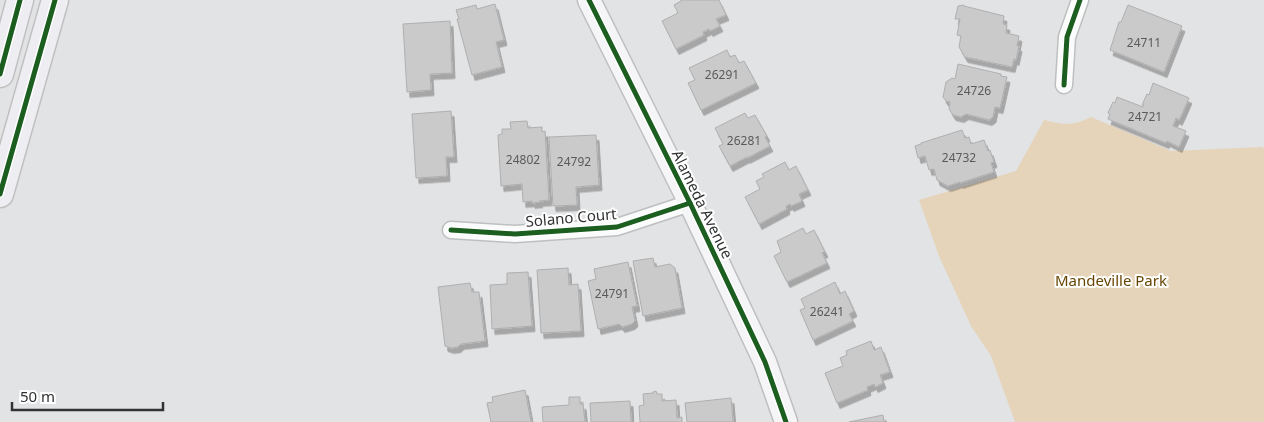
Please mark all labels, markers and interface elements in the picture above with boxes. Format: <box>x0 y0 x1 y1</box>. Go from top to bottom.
house number: 24711 <box>1127 34 1161 51</box>
house number: 26291 <box>705 66 739 83</box>
house number: 24726 <box>957 82 991 99</box>
house number: 24721 <box>1128 108 1162 125</box>
house number: 26281 <box>727 132 761 149</box>
street label: Alameda Avenue <box>668 146 738 262</box>
house number: 24732 <box>942 149 976 166</box>
house number: 24802 <box>506 151 540 168</box>
house number: 24792 <box>557 153 591 170</box>
street label: Solano Court <box>525 203 618 231</box>
park label: Mandeville Park <box>1055 270 1167 290</box>
house number: 24791 <box>595 285 629 302</box>
house number: 26241 <box>810 303 844 320</box>
scale bar <box>12 380 164 412</box>
text: 50 m <box>20 386 55 406</box>

